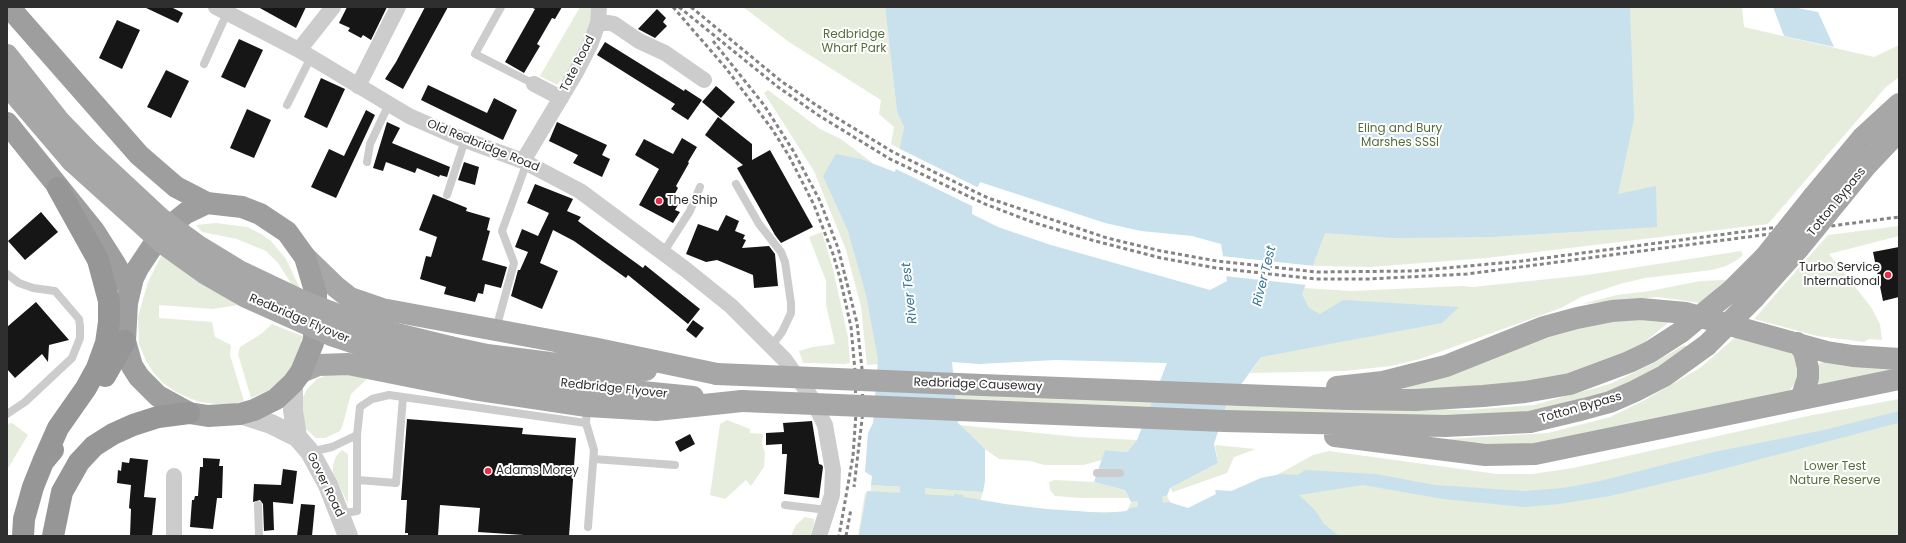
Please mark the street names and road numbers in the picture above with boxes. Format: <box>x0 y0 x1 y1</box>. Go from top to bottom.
street label: Tate Road <box>558 34 598 94</box>
street label: Old Redbridge Road <box>425 117 541 175</box>
street label: Totton Bypass <box>1805 165 1869 239</box>
street label: Redbridge Flyover <box>247 291 351 347</box>
street label: Redbridge Flyover <box>560 376 668 402</box>
street label: Redbridge Causeway <box>913 376 1043 394</box>
street label: Totton Bypass <box>1538 389 1624 427</box>
street label: Gover Road <box>303 450 347 520</box>

